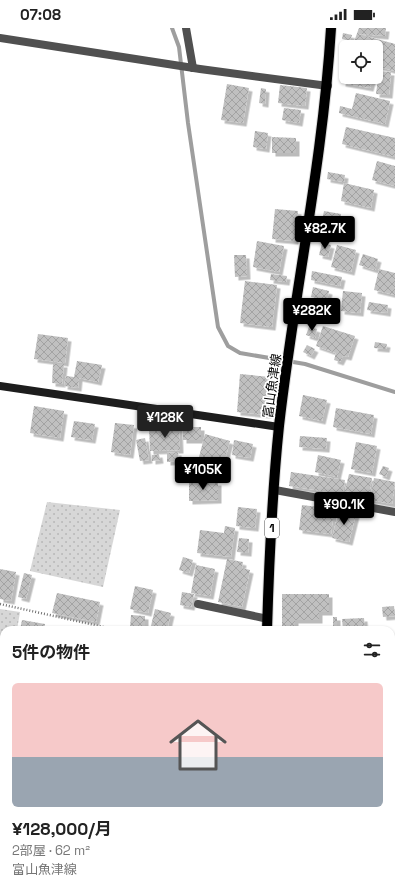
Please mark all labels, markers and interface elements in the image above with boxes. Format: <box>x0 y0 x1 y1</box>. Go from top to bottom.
text: 07:08 <box>20 5 61 24</box>
map controls <box>339 40 383 84</box>
button: locate <box>339 40 383 84</box>
pin: ¥82.7K <box>292 216 358 250</box>
text: ¥82.7K <box>304 220 346 237</box>
pin: ¥282K <box>284 298 340 332</box>
text: ¥282K <box>292 302 332 319</box>
street label: 富山魚津線 <box>259 353 285 419</box>
pin: ¥128K <box>137 405 193 439</box>
text: ¥128K <box>146 409 184 426</box>
pin: ¥105K <box>175 457 231 491</box>
text: ¥105K <box>184 461 222 478</box>
pin: ¥90.1K <box>311 492 377 526</box>
text: ¥90.1K <box>323 496 365 513</box>
road number: 1 <box>265 518 279 538</box>
icon: filters <box>361 639 383 661</box>
text: 5件の物件 <box>12 641 90 663</box>
icon: home <box>162 709 234 781</box>
text: ¥128,000/月 <box>12 818 112 840</box>
text: 2部屋 · 62 m² <box>12 842 90 859</box>
text: 富山魚津線 <box>12 861 77 878</box>

